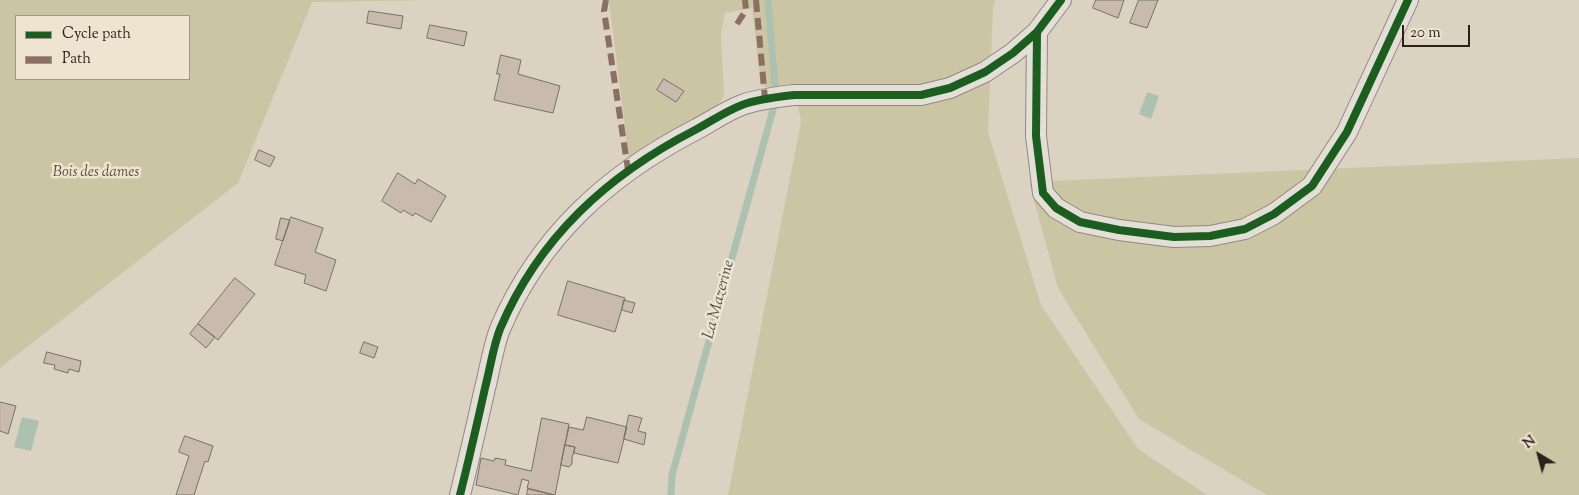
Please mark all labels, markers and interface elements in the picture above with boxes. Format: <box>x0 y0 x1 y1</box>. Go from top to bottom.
legend <box>15 15 190 80</box>
scale bar <box>1404 15 1472 47</box>
text: 20 m <box>1410 23 1441 44</box>
text: Cycle path <box>62 24 131 45</box>
text: Path <box>62 49 91 70</box>
park label: Bois des dames <box>53 164 139 182</box>
water label: La Mazerine <box>700 258 740 342</box>
north arrow <box>1514 430 1564 480</box>
text: N <box>1519 432 1540 454</box>

